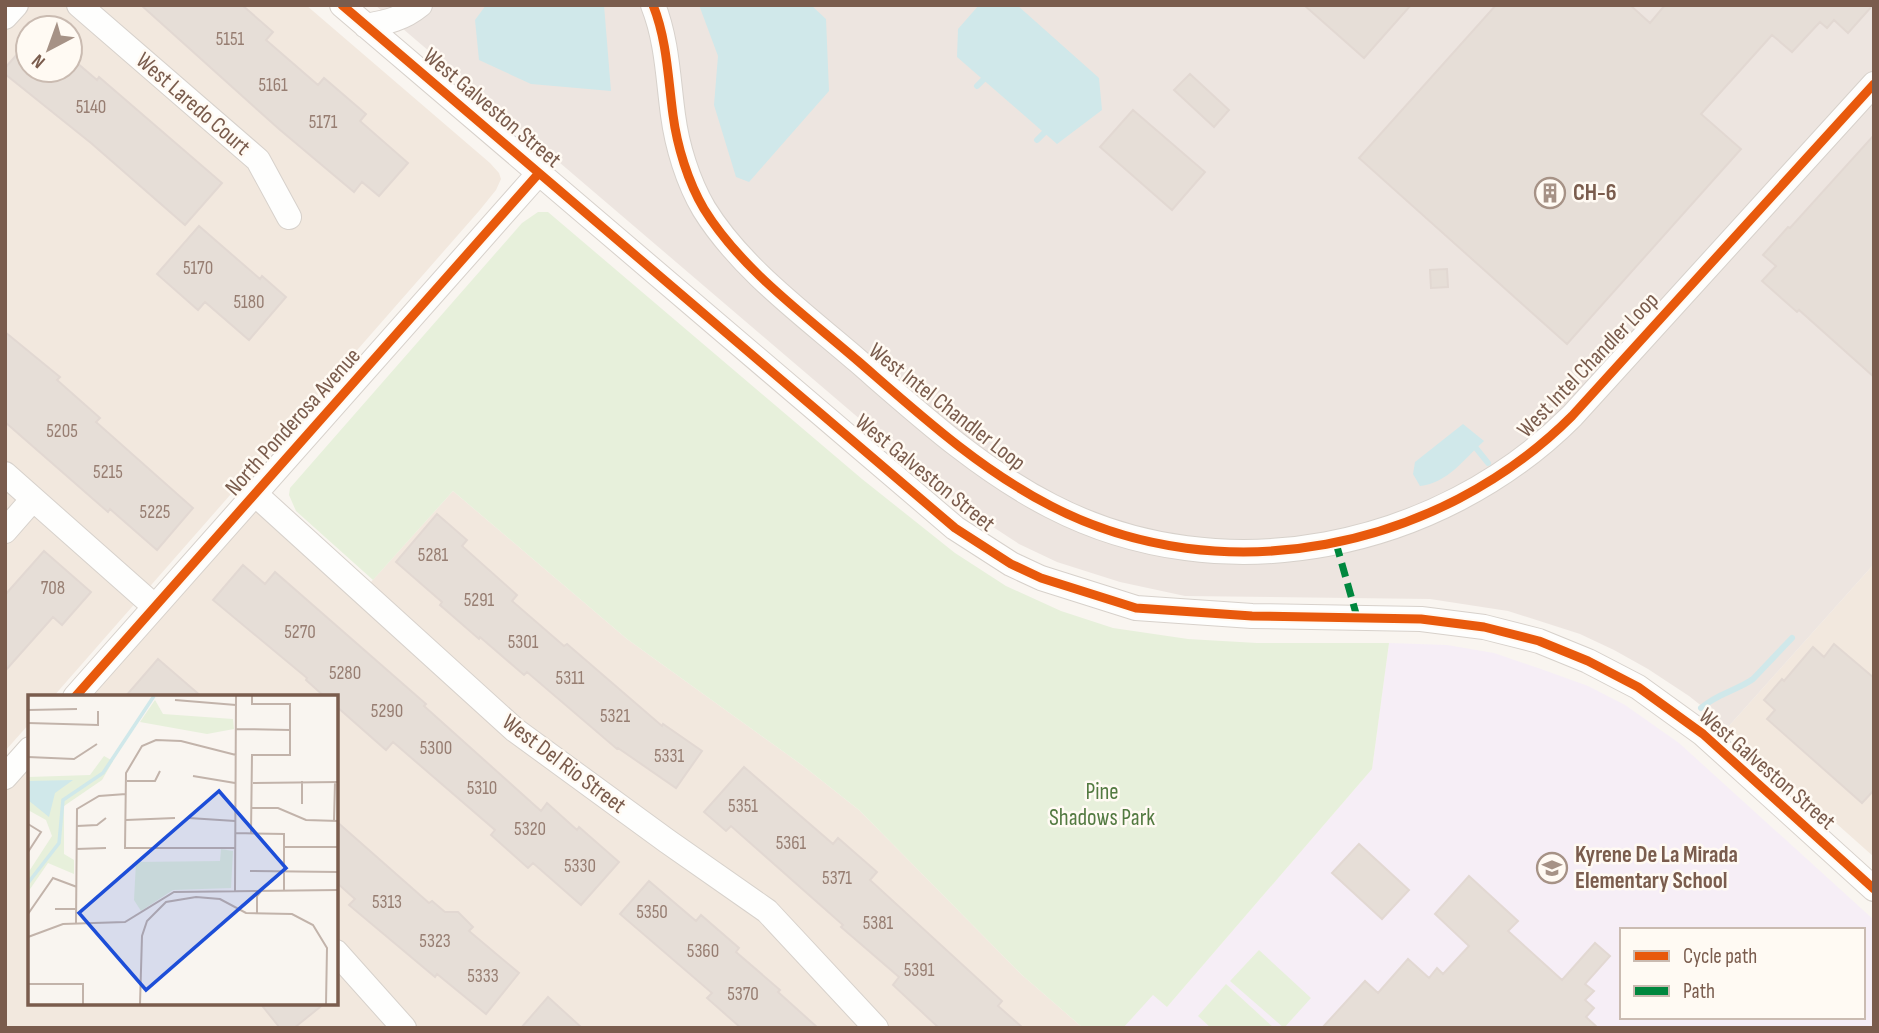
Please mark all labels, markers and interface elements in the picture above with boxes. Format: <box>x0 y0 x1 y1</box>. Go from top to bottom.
north arrow <box>14 14 84 84</box>
house number: 5151 <box>216 28 245 51</box>
street label: West Galveston Street <box>417 42 567 174</box>
street label: West Laredo Court <box>130 47 256 161</box>
text: N <box>27 49 50 73</box>
house number: 5161 <box>258 74 288 97</box>
house number: 5140 <box>76 96 106 119</box>
house number: 5171 <box>309 111 338 134</box>
building icon: CH-6 <box>1533 176 1567 210</box>
place label: CH-6 <box>1573 179 1617 207</box>
house number: 5170 <box>183 257 213 280</box>
street label: West Intel Chandler Loop <box>1511 286 1665 444</box>
house number: 5180 <box>233 291 265 314</box>
street label: West Intel Chandler Loop <box>863 337 1031 477</box>
street label: North Ponderosa Avenue <box>219 342 367 502</box>
street label: West Galveston Street <box>849 408 1001 538</box>
house number: 5205 <box>46 420 78 443</box>
house number: 5215 <box>93 461 123 484</box>
house number: 5225 <box>140 501 170 524</box>
house number: 5281 <box>418 544 449 567</box>
house number: 708 <box>41 577 65 600</box>
house number: 5291 <box>464 589 495 612</box>
house number: 5270 <box>284 621 316 644</box>
house number: 5301 <box>508 631 539 654</box>
house number: 5280 <box>329 662 361 685</box>
house number: 5311 <box>556 667 585 690</box>
inset map <box>28 695 338 1005</box>
house number: 5290 <box>371 700 403 723</box>
street label: West Galveston Street <box>1693 702 1841 836</box>
house number: 5321 <box>600 705 630 728</box>
street label: West Del Rio Street <box>497 708 631 820</box>
house number: 5300 <box>420 737 452 760</box>
house number: 5331 <box>654 745 684 768</box>
house number: 5310 <box>467 777 497 800</box>
park label: Pine Shadows Park <box>1049 778 1155 832</box>
house number: 5351 <box>728 795 758 818</box>
house number: 5320 <box>514 818 546 841</box>
house number: 5361 <box>776 832 807 855</box>
place label: Kyrene De La Mirada Elementary School <box>1575 841 1738 895</box>
school or university icon: Kyrene De La Mirada Elementary School <box>1535 851 1569 885</box>
house number: 5330 <box>564 855 596 878</box>
house number: 5371 <box>822 867 852 890</box>
house number: 5313 <box>372 891 402 914</box>
house number: 5350 <box>636 901 668 924</box>
house number: 5381 <box>863 912 894 935</box>
legend <box>1620 928 1865 1019</box>
house number: 5323 <box>419 930 451 953</box>
house number: 5360 <box>687 940 719 963</box>
text: Cycle path <box>1683 944 1757 969</box>
house number: 5391 <box>904 959 935 982</box>
house number: 5333 <box>467 965 499 988</box>
text: Path <box>1683 979 1715 1004</box>
house number: 5370 <box>727 983 759 1006</box>

